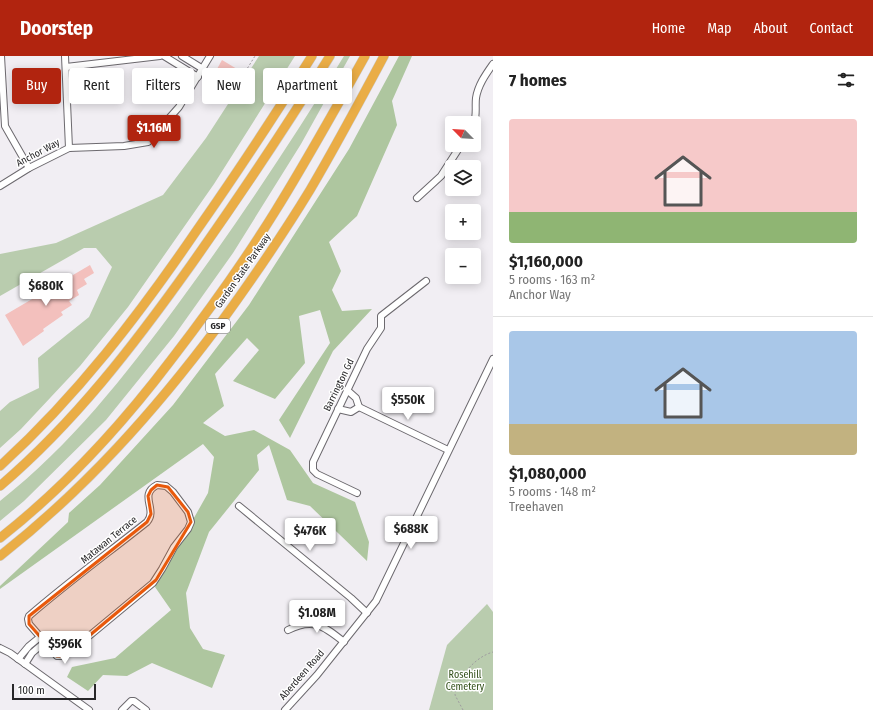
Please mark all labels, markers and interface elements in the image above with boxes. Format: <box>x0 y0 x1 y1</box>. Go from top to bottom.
text: Doorstep <box>20 17 93 40</box>
text: Home <box>652 20 685 37</box>
text: Map <box>707 20 731 37</box>
text: About <box>753 20 788 37</box>
text: Contact <box>810 20 853 37</box>
chip: Buy <box>12 68 61 104</box>
chip: Rent <box>69 68 124 104</box>
chip: Filters <box>132 68 194 104</box>
chip: New <box>202 68 255 104</box>
chip: Apartment <box>263 68 352 104</box>
icon: filters <box>835 69 857 91</box>
text: 7 homes <box>509 70 567 91</box>
pin: $1.16M <box>121 115 187 149</box>
north arrow <box>445 116 481 152</box>
map controls <box>445 116 481 284</box>
text: $1.16M <box>137 120 171 135</box>
street label: Anchor Way <box>14 136 62 169</box>
icon: home <box>647 145 719 217</box>
button: layers <box>445 160 481 196</box>
button: + <box>445 204 481 240</box>
street label: Garden State Parkway <box>213 231 274 311</box>
button: − <box>445 248 481 284</box>
text: $1,160,000 <box>509 251 583 272</box>
text: 5 rooms · 163 m² <box>509 272 595 287</box>
pin: $680K <box>18 273 74 307</box>
text: $680K <box>29 278 63 293</box>
text: Anchor Way <box>509 287 571 302</box>
road number: GSP <box>206 319 230 333</box>
street label: Barrington Gd <box>321 357 357 413</box>
icon: home <box>647 357 719 429</box>
pin: $550K <box>380 387 436 421</box>
text: $550K <box>391 392 425 407</box>
text: $1,080,000 <box>509 463 587 484</box>
text: 5 rooms · 148 m² <box>509 484 596 499</box>
text: Treehaven <box>509 499 564 514</box>
street label: Matawan Terrace <box>79 514 139 566</box>
pin: $688K <box>383 516 439 550</box>
pin: $476K <box>282 518 338 552</box>
text: $688K <box>394 521 428 536</box>
text: $476K <box>294 523 326 538</box>
pin: $1.08M <box>284 600 350 634</box>
text: $1.08M <box>298 605 336 620</box>
pin: $596K <box>37 631 93 665</box>
text: $596K <box>48 636 82 651</box>
street label: Aberdeen Road <box>277 648 327 702</box>
park label: Rosehill Cemetery <box>446 669 485 693</box>
scale bar <box>12 682 96 701</box>
text: 100 m <box>18 684 45 697</box>

